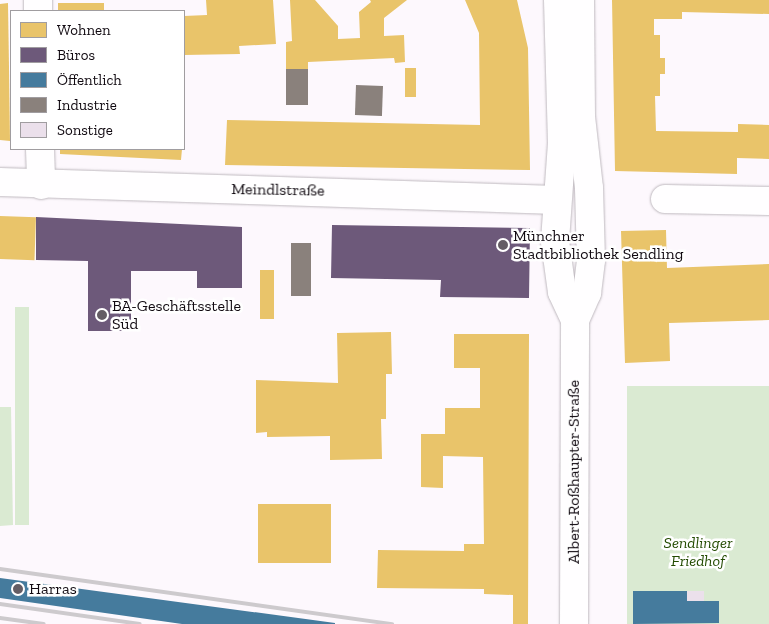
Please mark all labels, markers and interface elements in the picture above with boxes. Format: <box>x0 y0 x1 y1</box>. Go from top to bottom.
legend <box>10 10 185 150</box>
text: Wohnen <box>57 21 111 39</box>
text: Büros <box>57 46 95 64</box>
text: Öffentlich <box>57 71 122 89</box>
text: Industrie <box>57 96 117 114</box>
text: Sonstige <box>57 121 113 139</box>
street label: Meindlstraße <box>231 180 325 200</box>
place label: Münchner Stadtbibliothek Sendling <box>513 226 683 264</box>
marker: Münchner Stadtbibliothek Sendling <box>497 239 509 251</box>
place label: BA-Geschäftsstelle Süd <box>112 296 241 334</box>
marker: BA-Geschäftsstelle Süd <box>96 309 108 321</box>
street label: Albert-Roßhaupter-Straße <box>564 380 584 564</box>
park label: Sendlinger Friedhof <box>664 533 732 571</box>
place label: Harras <box>29 579 77 599</box>
marker: Harras <box>11 582 25 596</box>

